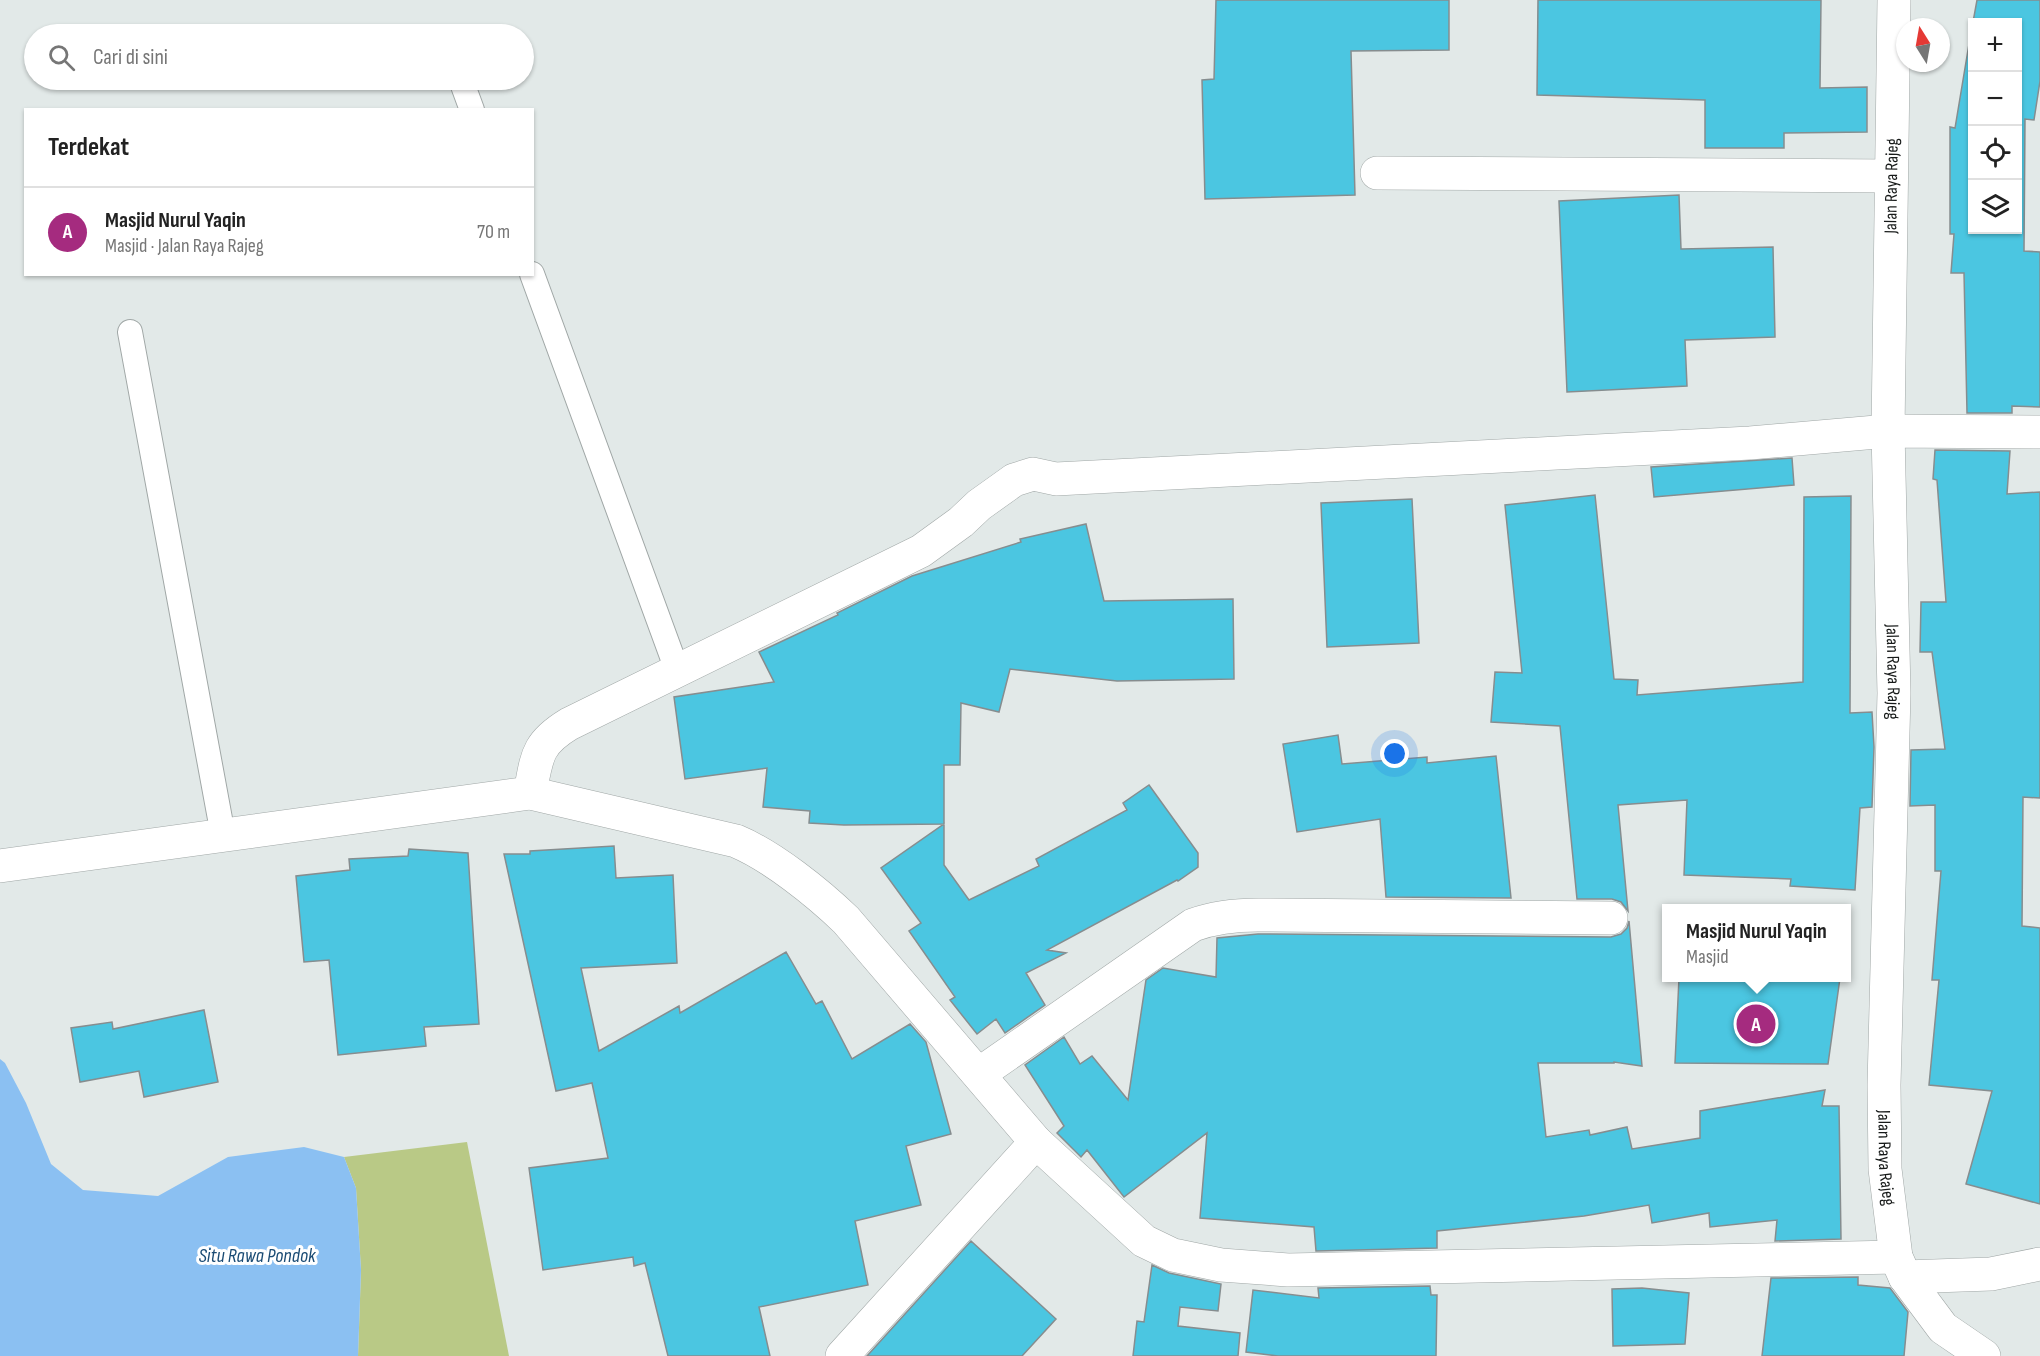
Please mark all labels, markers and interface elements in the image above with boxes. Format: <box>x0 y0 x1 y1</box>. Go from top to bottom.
north arrow <box>1896 18 1950 72</box>
map controls <box>1968 18 2022 234</box>
button: + <box>1968 18 2022 72</box>
search box <box>24 24 534 90</box>
icon: search <box>45 41 78 74</box>
text: Cari di sini <box>93 44 168 71</box>
button: − <box>1968 72 2022 126</box>
button: locate <box>1968 126 2022 180</box>
text: Terdekat <box>48 132 129 163</box>
street label: Jalan Raya Rajeg <box>1880 138 1903 235</box>
button: layers <box>1968 180 2022 234</box>
text: Masjid Nurul Yaqin <box>105 207 246 234</box>
text: A <box>63 220 72 244</box>
text: 70 m <box>477 220 510 244</box>
text: Masjid · Jalan Raya Rajeg <box>105 234 264 258</box>
street label: Jalan Raya Rajeg <box>1881 623 1904 720</box>
your location <box>1380 739 1409 768</box>
popup <box>1662 904 1851 982</box>
text: Masjid Nurul Yaqin <box>1686 918 1827 945</box>
text: Masjid <box>1686 945 1729 969</box>
pin: A <box>1736 1002 1776 1046</box>
street label: Jalan Raya Rajeg <box>1873 1109 1899 1207</box>
water label: Situ Rawa Pondok <box>198 1244 316 1268</box>

